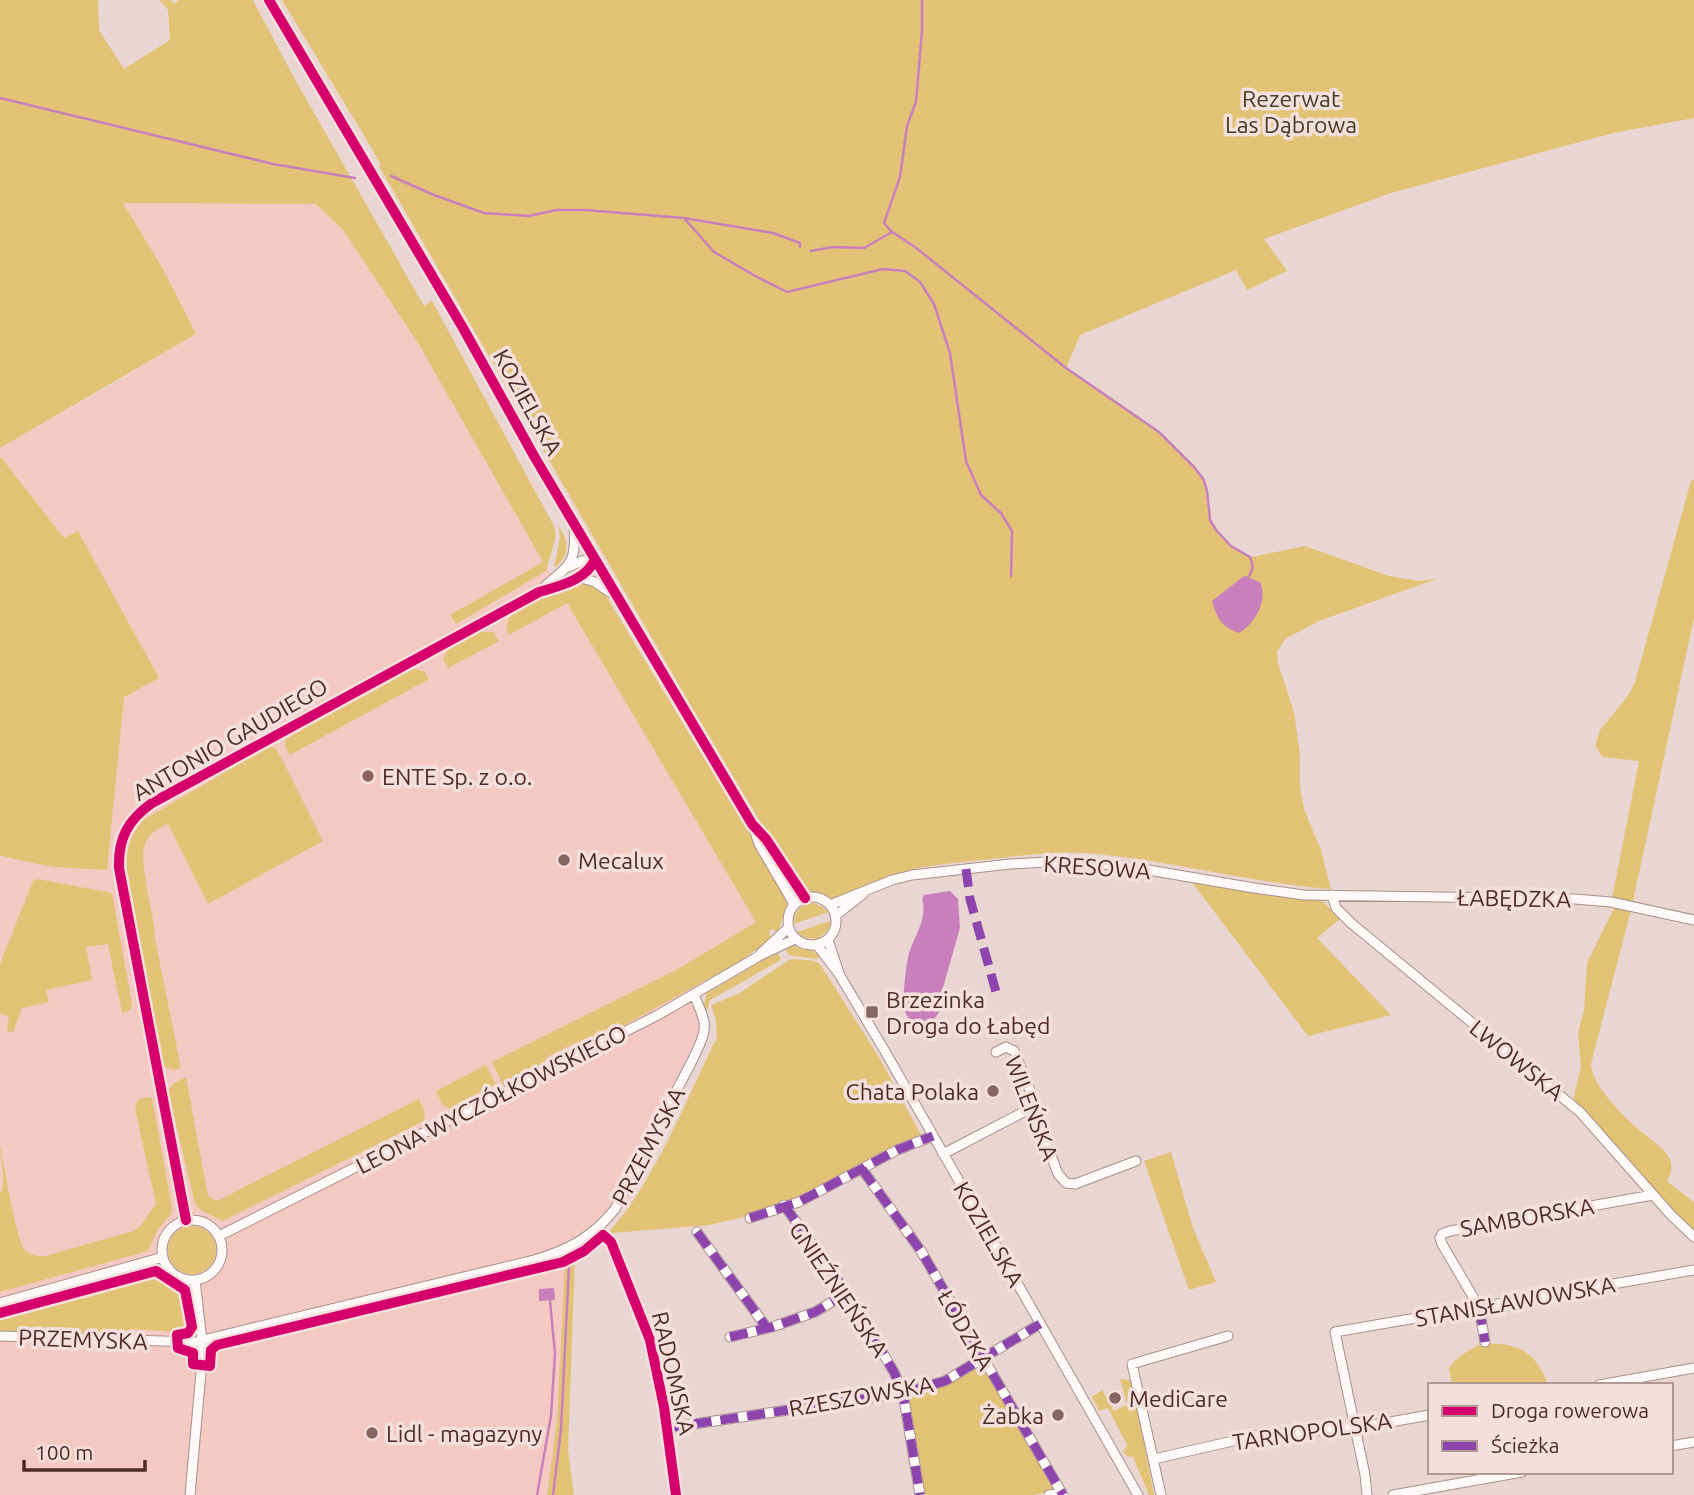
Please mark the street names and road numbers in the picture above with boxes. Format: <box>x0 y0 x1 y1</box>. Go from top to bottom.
street label: KOZIELSKA <box>489 345 567 459</box>
street label: ANTONIO GAUDIEGO <box>128 673 332 805</box>
street label: KRESOWA <box>1043 851 1151 883</box>
street label: ŁABĘDZKA <box>1457 885 1571 911</box>
street label: LWOWSKA <box>1465 1015 1569 1105</box>
street label: LEONA WYCZÓŁKOWSKIEGO <box>351 1019 630 1178</box>
street label: WILEŃSKA <box>1001 1052 1064 1164</box>
street label: PRZEMYSKA <box>607 1083 689 1209</box>
street label: KOZIELSKA <box>949 1177 1029 1291</box>
street label: SAMBORSKA <box>1458 1193 1596 1241</box>
street label: GNIEŹNIEŃSKA <box>785 1216 894 1361</box>
street label: STANISŁAWOWSKA <box>1413 1271 1617 1331</box>
street label: ŁÓDZKA <box>933 1285 1000 1374</box>
street label: RADOMSKA <box>648 1309 700 1437</box>
street label: PRZEMYSKA <box>18 1324 148 1354</box>
street label: RZESZOWSKA <box>787 1371 935 1421</box>
street label: TARNOPOLSKA <box>1231 1407 1393 1455</box>

